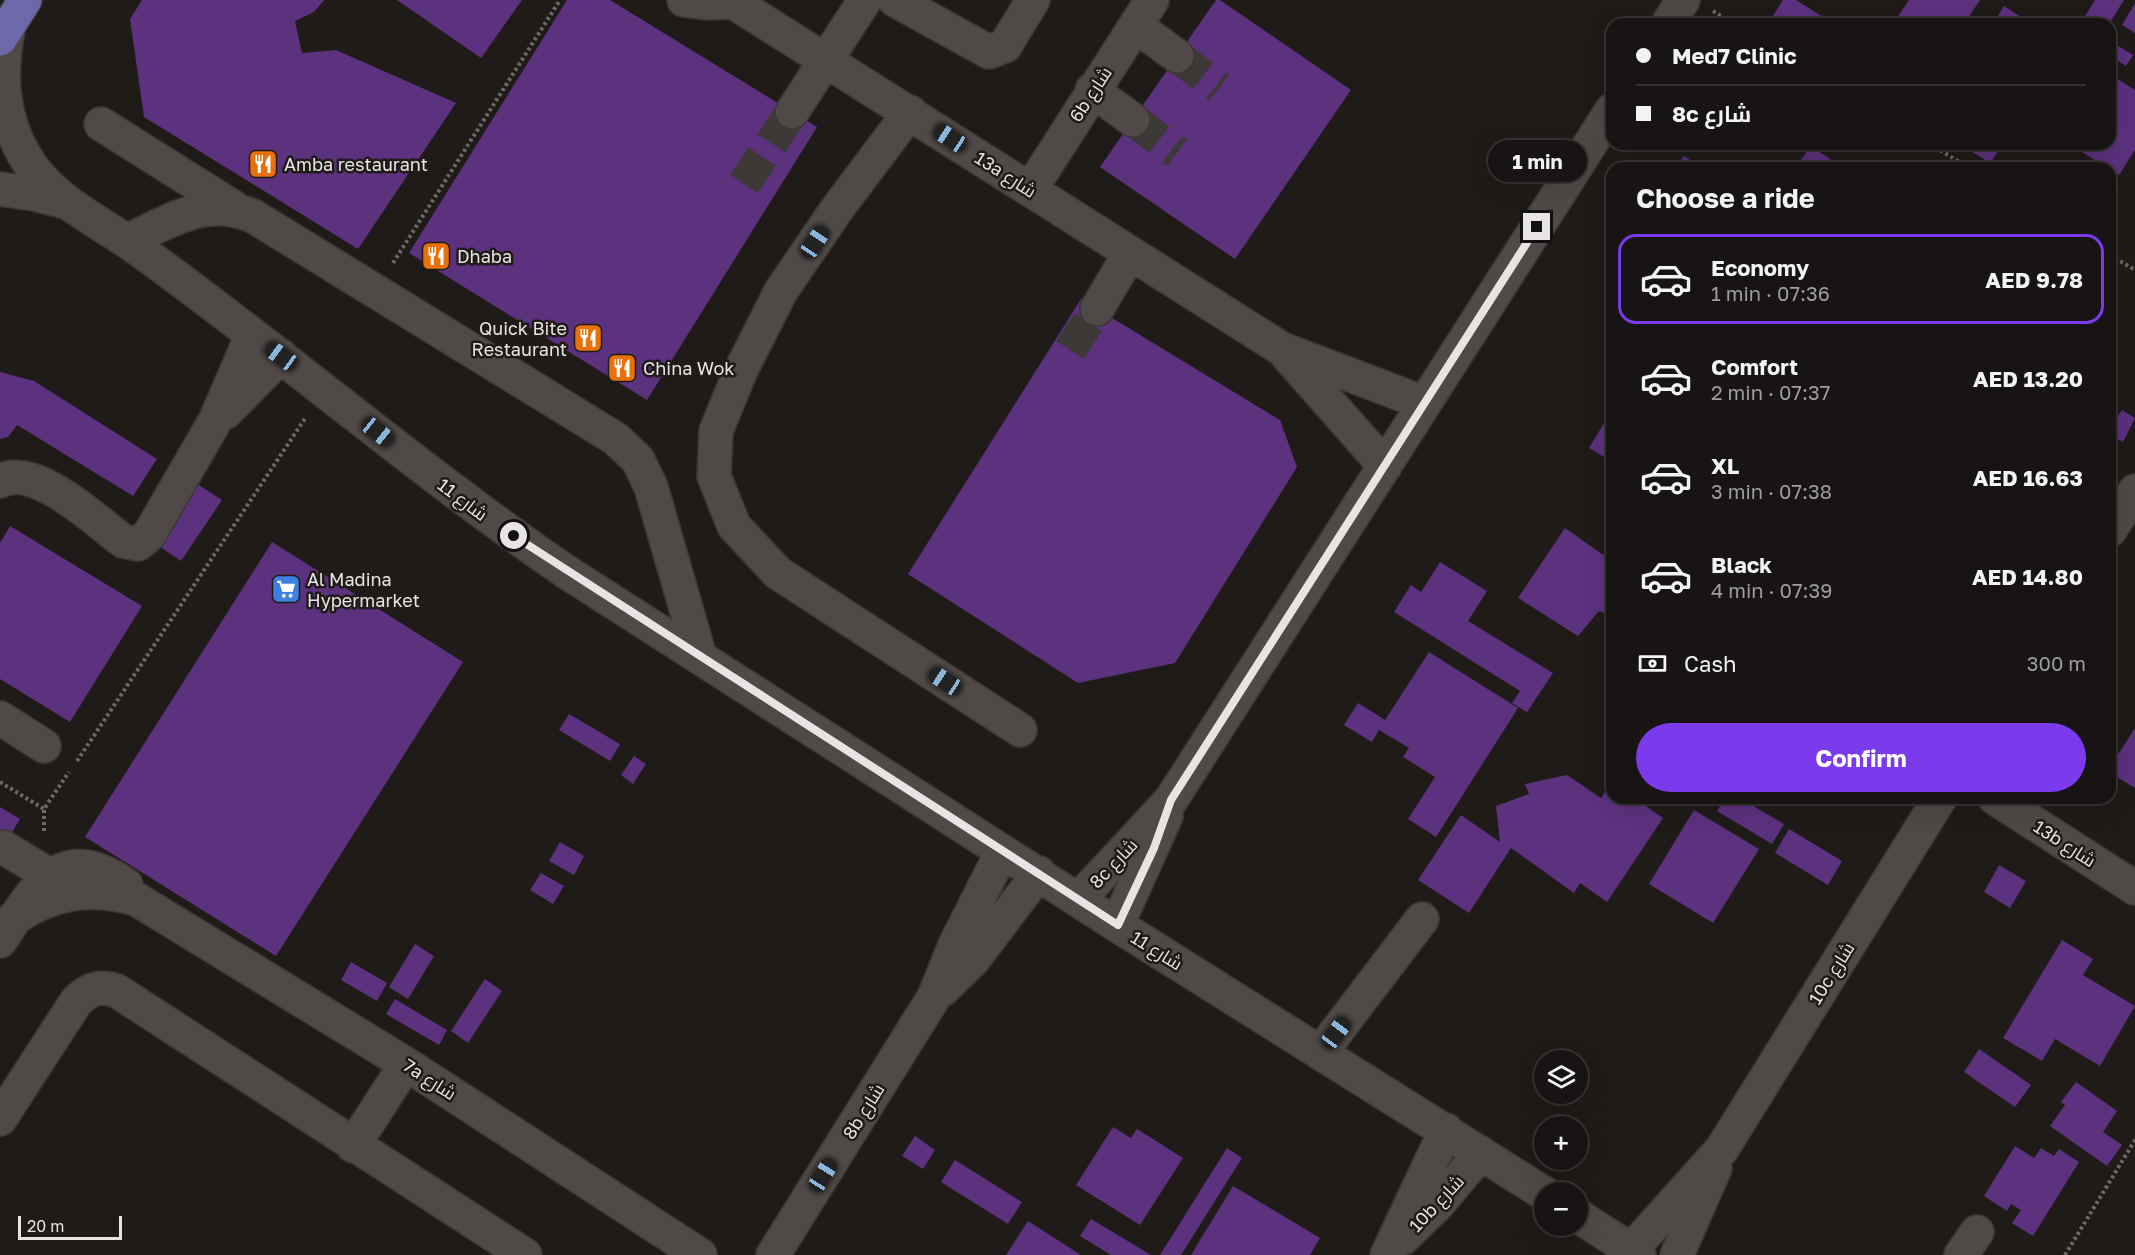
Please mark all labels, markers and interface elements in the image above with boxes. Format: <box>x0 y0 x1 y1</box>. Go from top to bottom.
text: Med7 Clinic <box>1672 42 1797 69</box>
street label: 6b شارع <box>1064 62 1118 127</box>
text: 8c شارع <box>1672 100 1751 127</box>
car <box>930 121 970 155</box>
callout: 1 min <box>1488 140 1586 182</box>
street label: 13a شارع <box>970 146 1041 204</box>
restaurant icon: Amba restaurant <box>247 148 279 180</box>
text: 1 min <box>1512 149 1563 173</box>
place label: Amba restaurant <box>284 153 428 175</box>
text: Choose a ride <box>1636 182 1815 214</box>
route end <box>1523 213 1550 240</box>
car <box>797 222 833 262</box>
restaurant icon: Dhaba <box>420 240 452 272</box>
place label: Dhaba <box>457 245 512 267</box>
icon: car <box>1639 252 1693 306</box>
text: Economy <box>1711 254 1809 281</box>
text: AED 9.78 <box>1985 266 2083 293</box>
text: 1 min · 07:36 <box>1711 281 1830 305</box>
place label: Quick Bite Restaurant <box>472 317 567 360</box>
restaurant icon: Quick Bite Restaurant <box>572 322 604 354</box>
car <box>261 338 301 374</box>
icon: car <box>1639 351 1693 405</box>
restaurant icon: China Wok <box>606 352 638 384</box>
text: Comfort <box>1711 353 1798 380</box>
place label: China Wok <box>643 357 734 379</box>
text: AED 13.20 <box>1973 365 2083 392</box>
text: 2 min · 07:37 <box>1711 380 1830 404</box>
car <box>358 414 398 450</box>
icon: car <box>1639 450 1693 504</box>
text: XL <box>1711 452 1739 479</box>
text: AED 16.63 <box>1973 464 2083 491</box>
street label: شارع 11 <box>432 473 492 526</box>
text: 3 min · 07:38 <box>1711 479 1832 503</box>
route start <box>500 522 527 549</box>
icon: car <box>1639 549 1693 603</box>
text: Black <box>1711 551 1772 578</box>
text: AED 14.80 <box>1972 563 2083 590</box>
place label: Al Madina Hypermarket <box>307 568 420 611</box>
supermarket icon: Al Madina Hypermarket <box>270 573 302 605</box>
text: 4 min · 07:39 <box>1711 578 1832 602</box>
icon: cash <box>1636 647 1669 680</box>
text: Cash <box>1684 650 1737 677</box>
text: 300 m <box>2027 651 2086 675</box>
car <box>925 664 965 698</box>
button: Confirm <box>1636 723 2086 792</box>
street label: 13b شارع <box>2029 815 2100 873</box>
street label: 8c شارع <box>1084 833 1143 894</box>
street label: شارع 11 <box>1126 926 1187 976</box>
street label: 10c شارع <box>1803 938 1860 1009</box>
car <box>1318 1013 1354 1053</box>
map controls <box>1534 1050 1588 1236</box>
button: layers <box>1534 1050 1588 1104</box>
street label: 7a شارع <box>398 1054 461 1106</box>
street label: 8b شارع <box>837 1079 890 1144</box>
button: + <box>1534 1116 1588 1170</box>
car <box>806 1155 840 1195</box>
street label: 10b شارع <box>1404 1170 1469 1238</box>
button: − <box>1534 1182 1588 1236</box>
scale bar <box>18 1213 122 1240</box>
text: 20 m <box>27 1216 64 1236</box>

